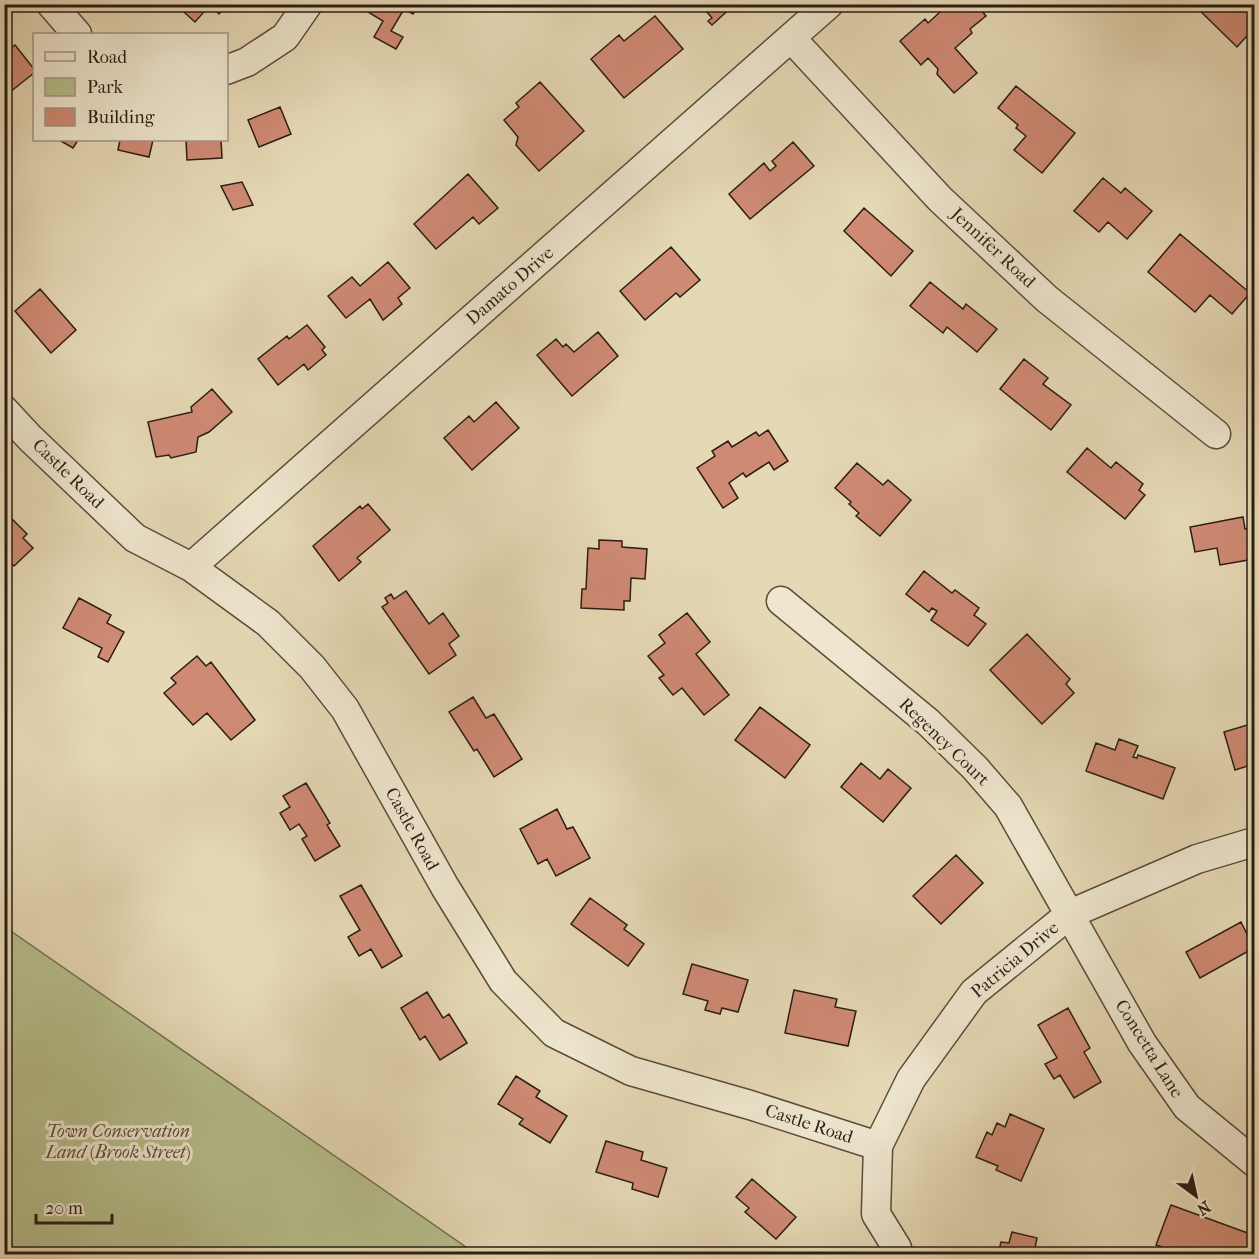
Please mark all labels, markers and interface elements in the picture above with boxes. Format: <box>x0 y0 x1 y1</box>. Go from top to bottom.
legend <box>33 33 228 141</box>
text: Road <box>87 47 127 68</box>
text: Park <box>87 77 124 98</box>
text: Building <box>87 107 155 128</box>
street label: Jennifer Road <box>945 202 1040 293</box>
street label: Damato Drive <box>462 242 558 330</box>
street label: Castle Road <box>28 435 108 513</box>
street label: Regency Court <box>894 694 994 791</box>
street label: Castle Road <box>381 784 443 874</box>
street label: Patricia Drive <box>967 917 1063 1003</box>
street label: Concetta Lane <box>1110 996 1188 1102</box>
street label: Castle Road <box>762 1100 856 1148</box>
park label: Town Conservation Land (Brook Street) <box>44 1121 191 1163</box>
north arrow <box>1166 1166 1226 1226</box>
scale bar <box>36 1187 112 1225</box>
text: N <box>1193 1197 1214 1220</box>
text: 20 m <box>45 1198 83 1219</box>

